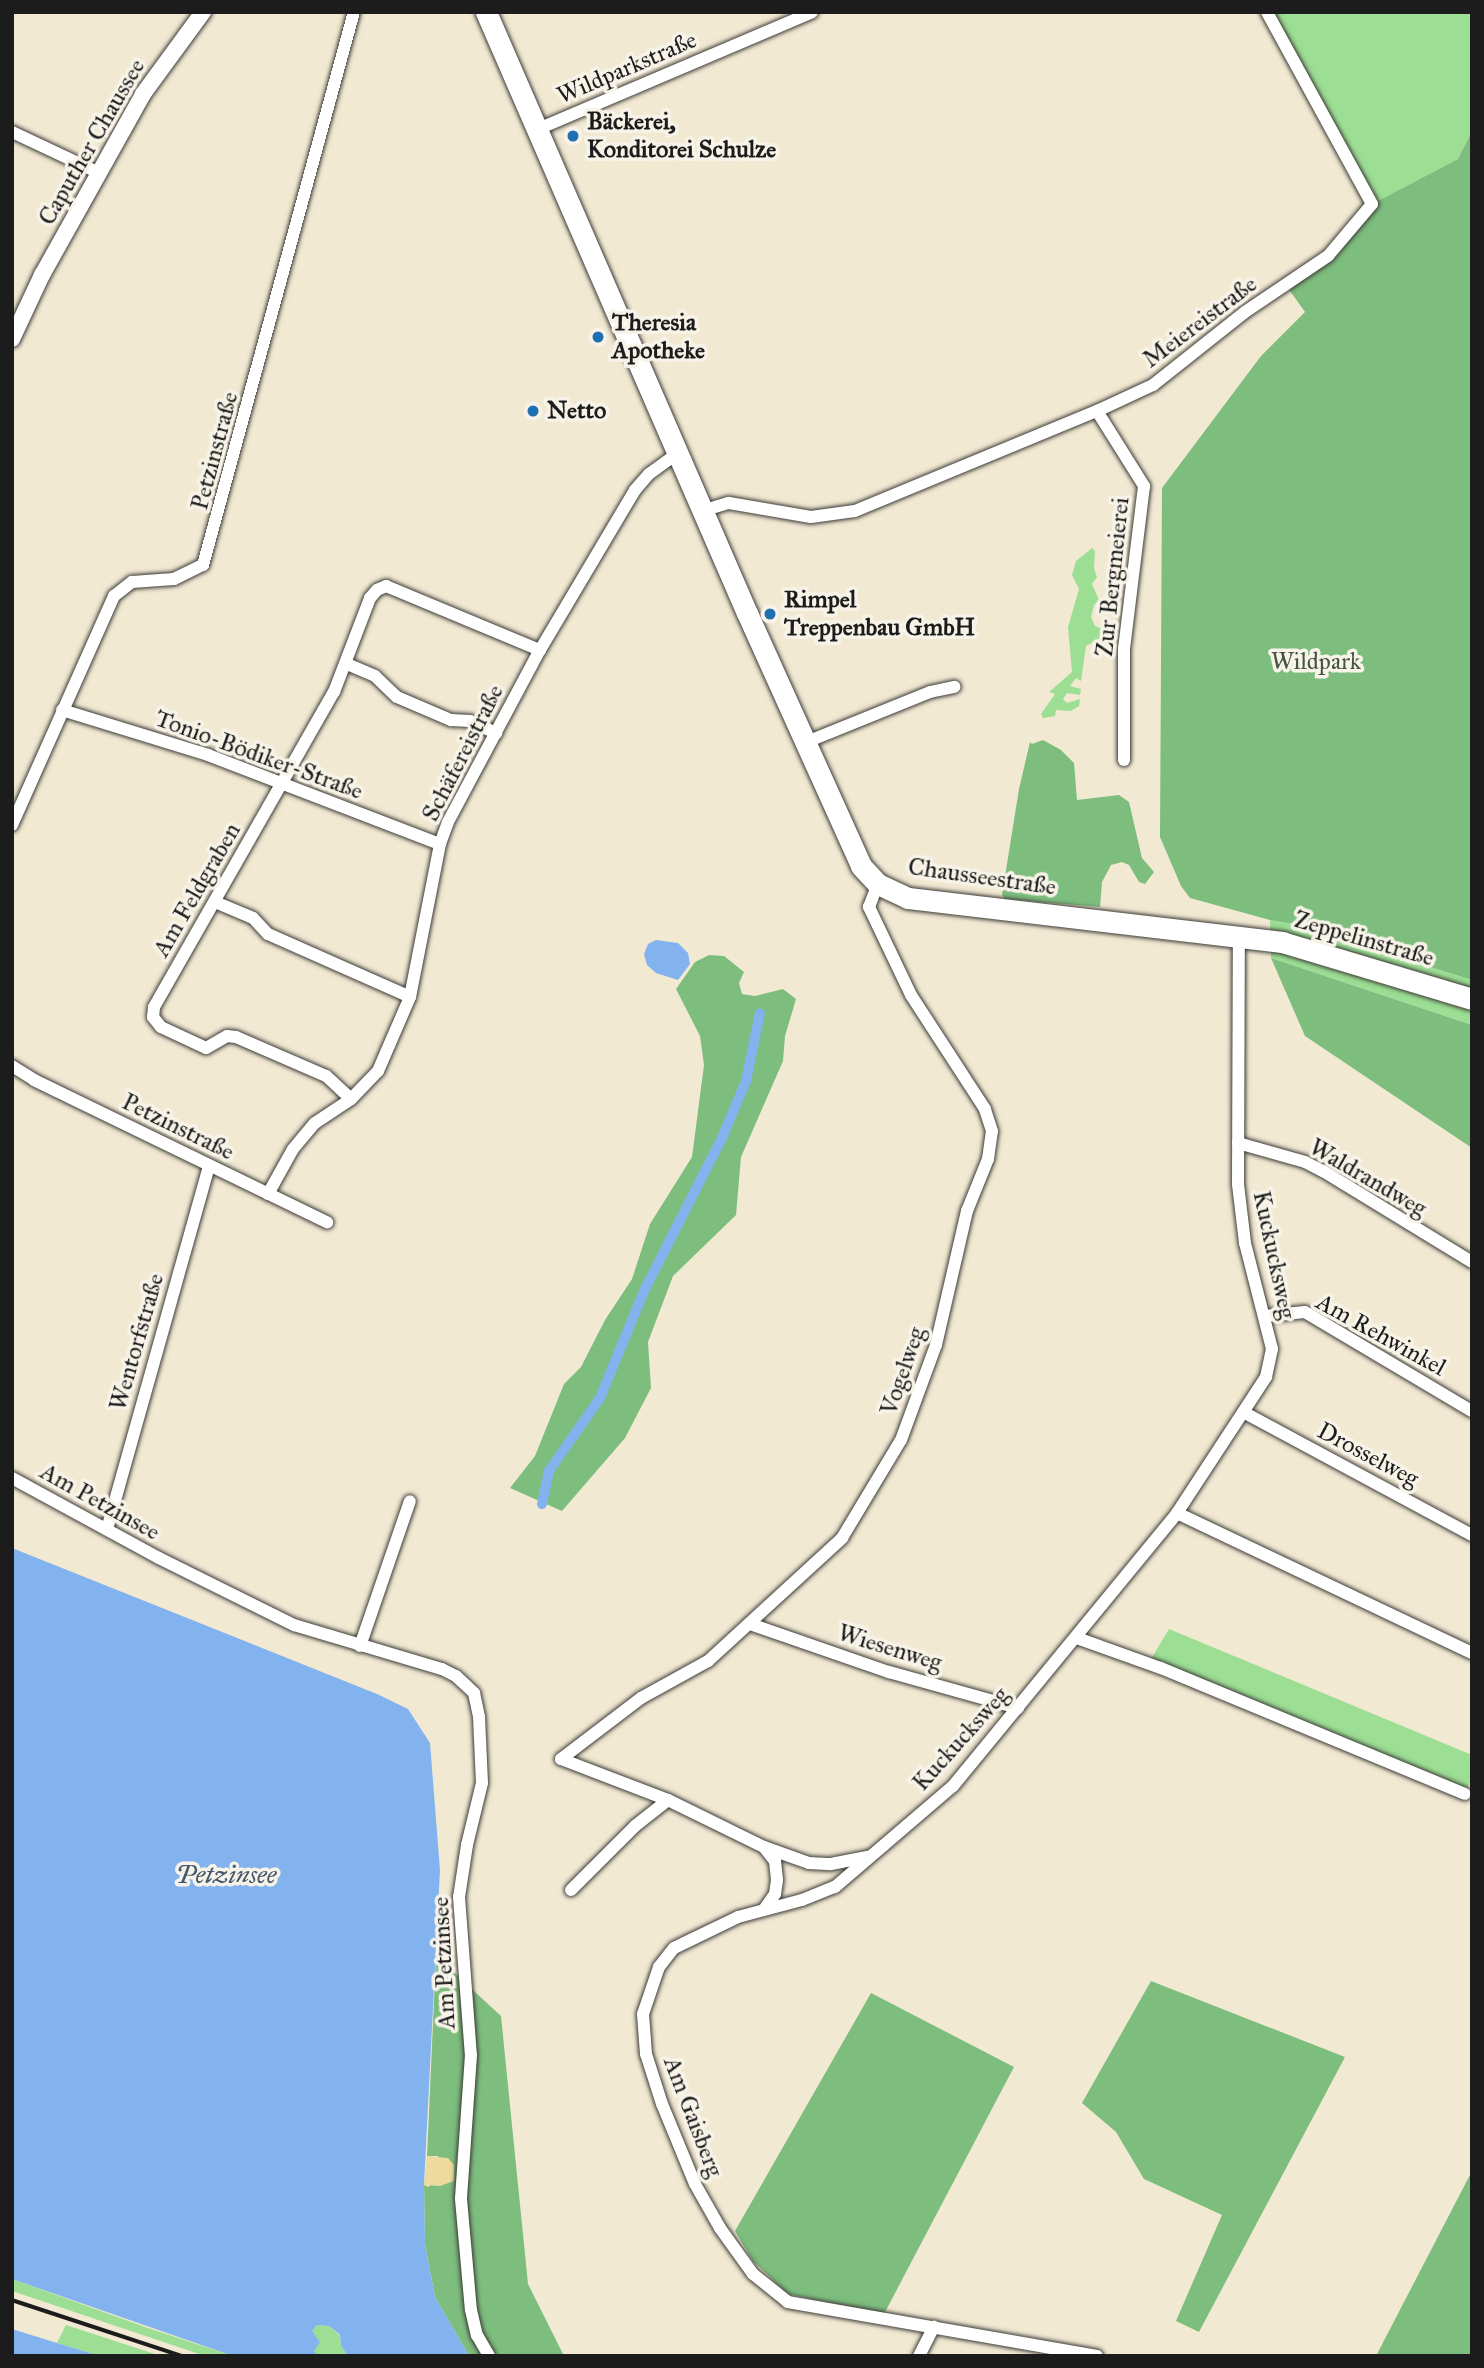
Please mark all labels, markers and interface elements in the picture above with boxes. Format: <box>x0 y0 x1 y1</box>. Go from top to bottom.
street label: Wildparkstraße <box>553 26 701 110</box>
street label: Caputher Chaussee <box>33 54 151 230</box>
place label: Bäckerei, Konditorei Schulze <box>587 108 776 164</box>
marker: Bäckerei, Konditorei Schulze <box>565 128 581 144</box>
street label: Meiereistraße <box>1137 270 1263 374</box>
place label: Theresia Apotheke <box>612 309 705 365</box>
marker: Theresia Apotheke <box>590 329 606 345</box>
street label: Petzinstraße <box>185 389 245 513</box>
place label: Netto <box>547 397 606 425</box>
marker: Netto <box>525 403 541 419</box>
street label: Zur Bergmeierei <box>1090 496 1136 658</box>
place label: Rimpel Treppenbau GmbH <box>784 586 975 642</box>
marker: Rimpel Treppenbau GmbH <box>762 606 778 622</box>
park label: Wildpark <box>1271 648 1361 676</box>
street label: Schäfereistraße <box>416 680 510 826</box>
street label: Tonio-Bödiker-Straße <box>151 704 367 806</box>
street label: Am Feldgraben <box>147 818 247 962</box>
street label: Chausseestraße <box>906 852 1058 902</box>
street label: Zeppelinstraße <box>1291 905 1437 973</box>
street label: Petzinstraße <box>117 1088 239 1166</box>
street label: Waldrandweg <box>1304 1133 1432 1223</box>
street label: Kuckucksweg <box>1246 1188 1302 1322</box>
street label: Wentorfstraße <box>104 1270 170 1414</box>
street label: Am Rehwinkel <box>1311 1288 1451 1382</box>
street label: Vogelweg <box>874 1323 932 1419</box>
street label: Drosselweg <box>1312 1416 1424 1494</box>
street label: Am Petzinsee <box>35 1457 165 1547</box>
street label: Wiesenweg <box>834 1619 946 1677</box>
street label: Kuckucksweg <box>907 1681 1015 1797</box>
water label: Petzinsee <box>176 1859 276 1891</box>
street label: Am Petzinsee <box>426 1896 462 2030</box>
street label: Am Gaisberg <box>657 2053 729 2181</box>

